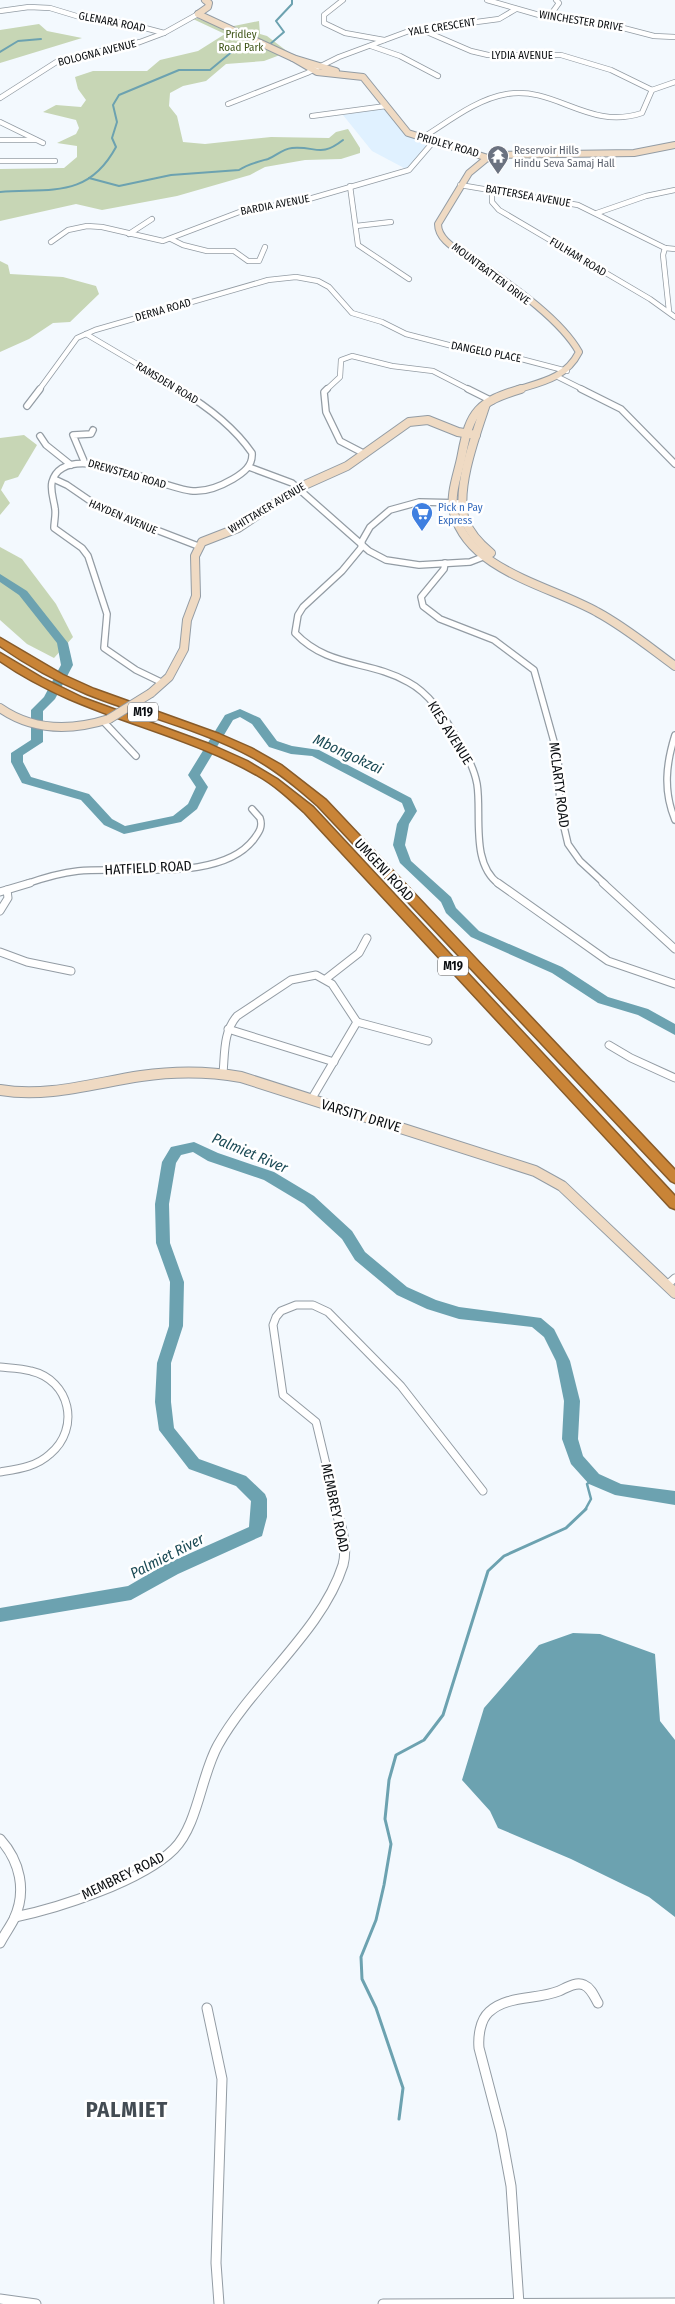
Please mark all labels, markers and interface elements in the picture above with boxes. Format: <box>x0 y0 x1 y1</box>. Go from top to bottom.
street label: WINCHESTER DRIVE <box>538 8 624 34</box>
street label: GLENARA ROAD <box>77 9 147 35</box>
street label: YALE CRESCENT <box>407 15 477 39</box>
park label: Pridley Road Park <box>219 28 264 54</box>
street label: BOLOGNA AVENUE <box>56 37 138 69</box>
street label: LYDIA AVENUE <box>491 49 553 62</box>
street label: PRIDLEY ROAD <box>415 130 481 160</box>
temple icon: Reservoir Hills Hindu Seva Samaj Hall <box>486 144 510 175</box>
place label: Reservoir Hills Hindu Seva Samaj Hall <box>514 144 615 170</box>
street label: BATTERSEA AVENUE <box>484 182 572 210</box>
street label: BARDIA AVENUE <box>239 192 311 218</box>
street label: FULHAM ROAD <box>547 235 609 279</box>
street label: MOUNTBATTEN DRIVE <box>449 240 533 308</box>
street label: DERNA ROAD <box>134 296 192 324</box>
street label: DANGELO PLACE <box>450 339 522 365</box>
street label: RAMSDEN ROAD <box>133 359 201 407</box>
street label: DREWSTEAD ROAD <box>86 457 168 491</box>
street label: WHITTAKER AVENUE <box>226 480 308 536</box>
street label: HAYDEN AVENUE <box>87 497 159 537</box>
supermarket icon: Pick n Pay Express <box>410 501 434 532</box>
place label: Pick n Pay Express <box>438 501 483 527</box>
street label: KIES AVENUE <box>424 698 476 768</box>
road number: M19 <box>128 702 158 722</box>
water label: Mbongokzai <box>310 730 386 778</box>
street label: MCLARTY ROAD <box>545 741 573 829</box>
street label: UMGENI ROAD <box>351 835 417 905</box>
street label: HATFIELD ROAD <box>104 857 192 879</box>
road number: M19 <box>438 956 468 976</box>
street label: VARSITY DRIVE <box>319 1096 403 1136</box>
water label: Palmiet River <box>209 1129 291 1177</box>
street label: MEMBREY ROAD <box>317 1462 353 1554</box>
water label: Palmiet River <box>127 1529 208 1582</box>
street label: MEMBREY ROAD <box>79 1849 167 1903</box>
district label: PALMIET <box>86 2096 168 2123</box>

